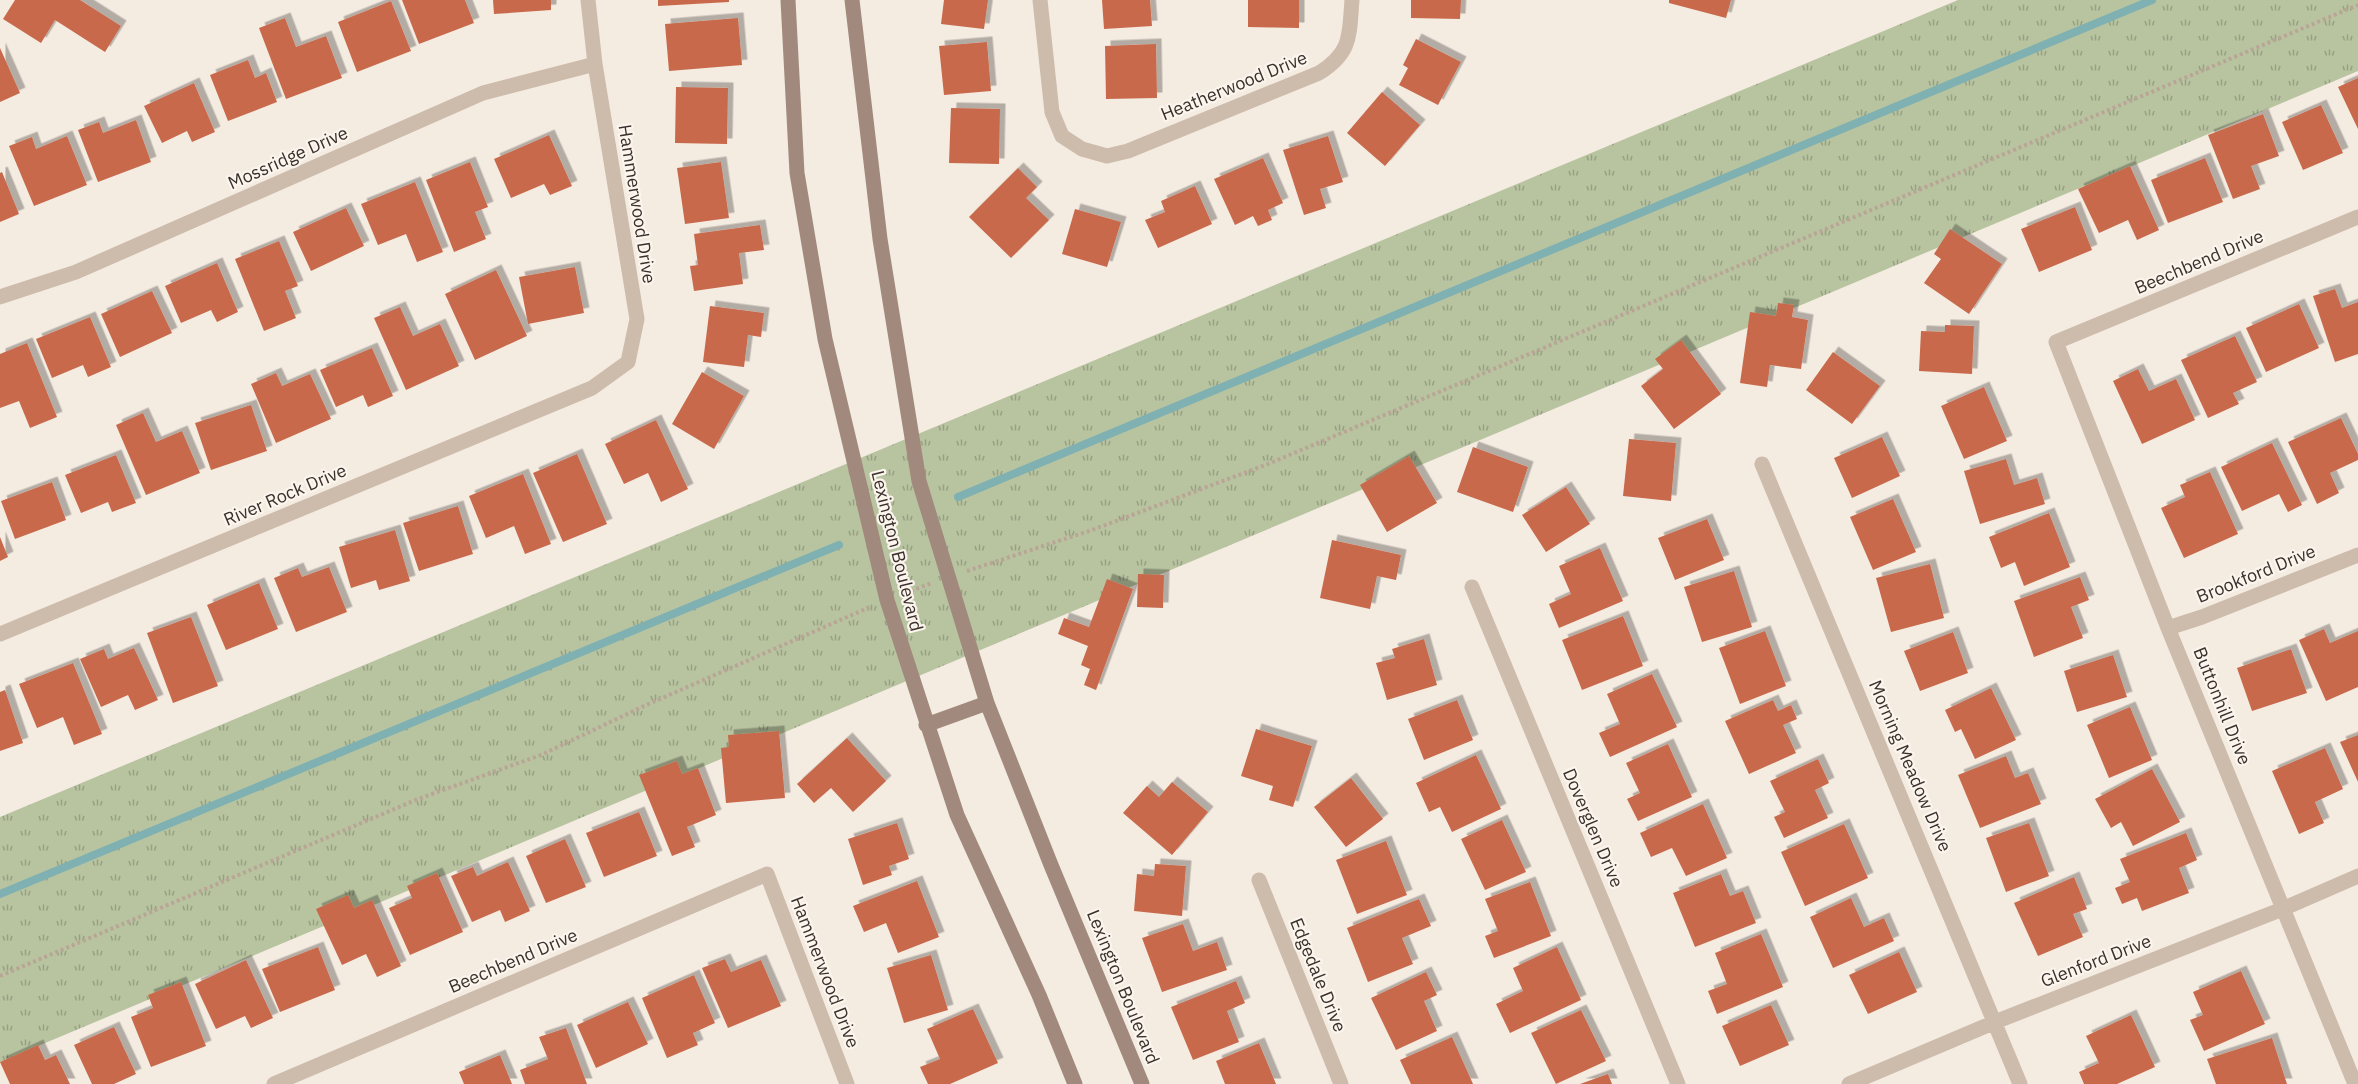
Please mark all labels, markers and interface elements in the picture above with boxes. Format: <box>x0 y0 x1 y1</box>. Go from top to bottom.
street label: Heatherwood Drive <box>1157 46 1310 125</box>
street label: Mossridge Drive <box>224 121 351 194</box>
street label: Hammerwood Drive <box>614 123 661 285</box>
street label: Beechbend Drive <box>2131 224 2267 299</box>
street label: River Rock Drive <box>220 458 350 531</box>
street label: Lexington Boulevard <box>866 468 929 634</box>
street label: Brookford Drive <box>2193 539 2319 608</box>
street label: Buttonhill Drive <box>2188 643 2257 768</box>
street label: Morning Meadow Drive <box>1864 676 1957 855</box>
street label: Doverglen Drive <box>1558 765 1629 891</box>
street label: Hammerwood Drive <box>786 893 865 1051</box>
street label: Lexington Boulevard <box>1082 906 1165 1067</box>
street label: Edgedale Drive <box>1285 914 1352 1035</box>
street label: Beechbend Drive <box>445 923 581 998</box>
street label: Glenford Drive <box>2037 929 2154 992</box>

